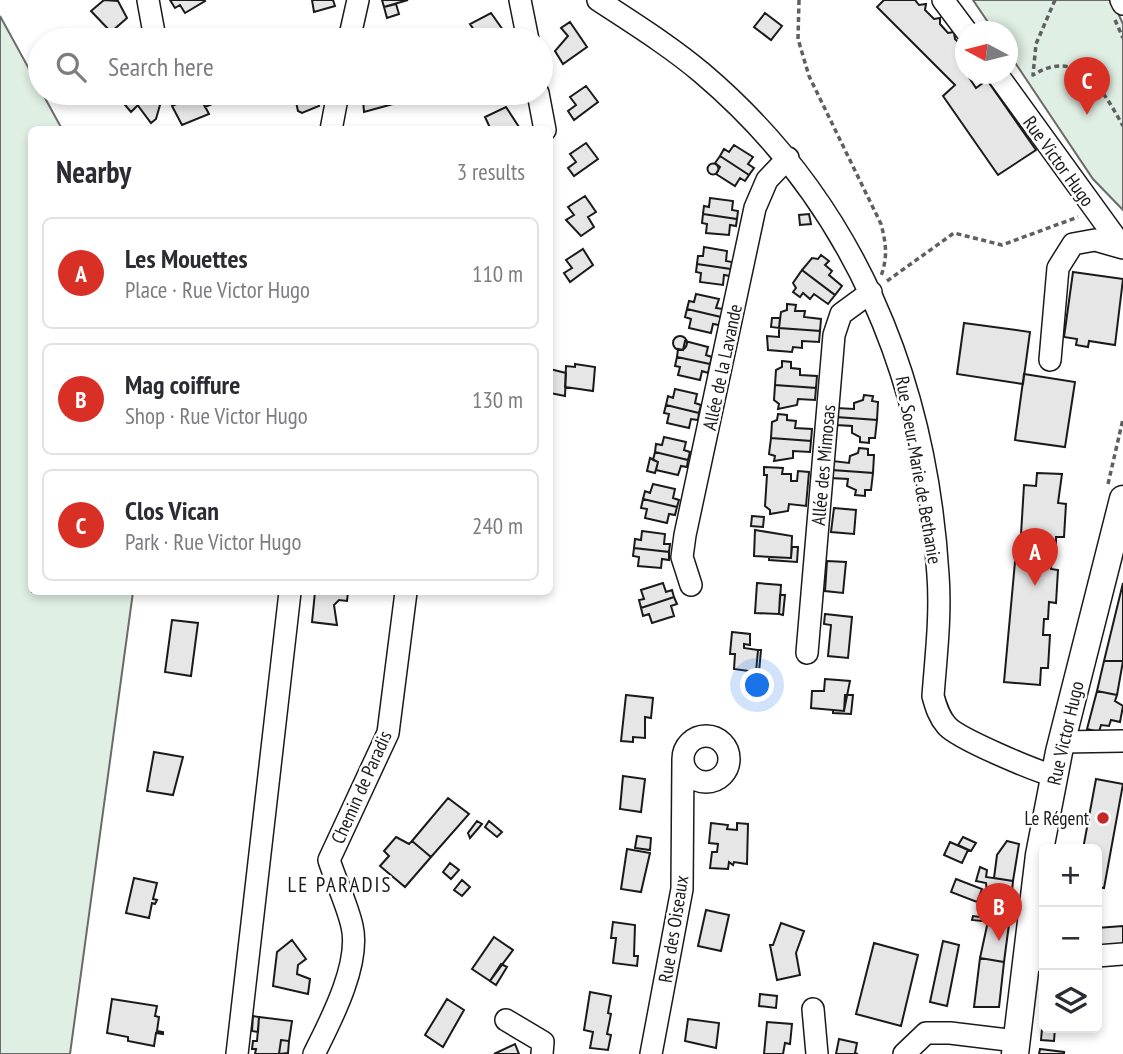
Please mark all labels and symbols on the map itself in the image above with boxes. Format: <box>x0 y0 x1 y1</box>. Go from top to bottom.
north arrow <box>955 21 1018 84</box>
pin: C <box>1064 57 1110 115</box>
street label: Rue Victor Hugo <box>1018 111 1100 211</box>
street label: Allée de la Lavande <box>697 302 747 432</box>
street label: Rue Soeur Marie de Bethanie <box>891 374 947 566</box>
street label: Allée des Mimosas <box>806 404 840 526</box>
pin: A <box>1012 528 1058 586</box>
your location <box>740 668 774 702</box>
street label: Rue Victor Hugo <box>1041 679 1089 787</box>
street label: Chemin de Paradis <box>325 727 397 847</box>
place label: Le Régent <box>1024 806 1090 830</box>
marker: Le Régent <box>1095 810 1111 826</box>
district label: LE PARADIS <box>288 871 392 898</box>
street label: Rue des Oiseaux <box>653 873 693 984</box>
pin: B <box>976 883 1022 941</box>

